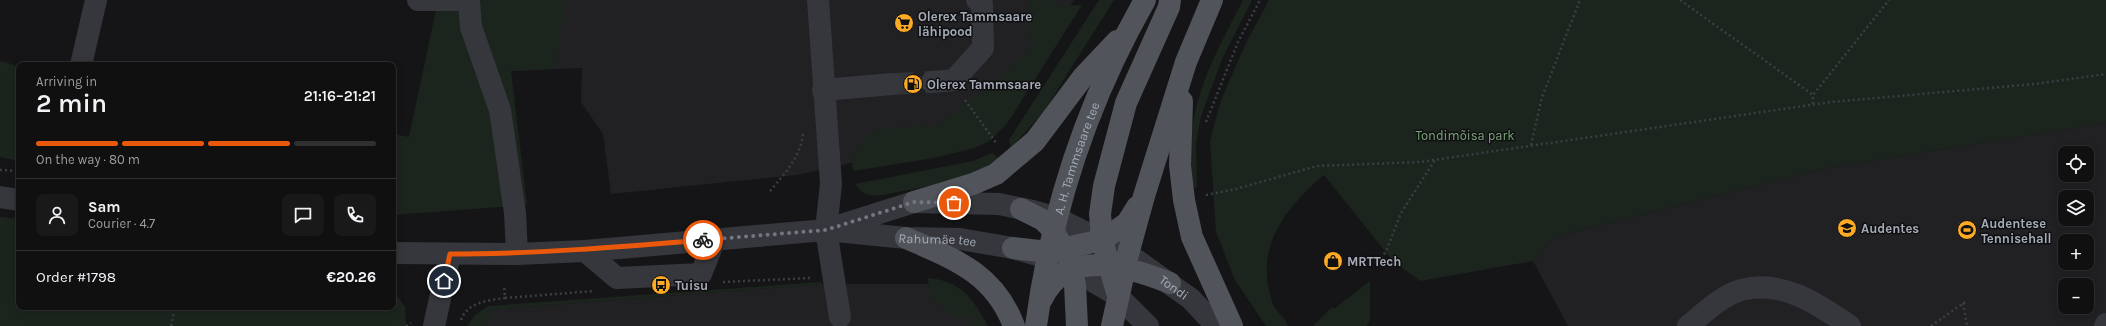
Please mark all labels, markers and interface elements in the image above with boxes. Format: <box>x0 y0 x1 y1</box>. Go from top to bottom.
place label: Olerex Tammsaare lähipood <box>918 9 1032 39</box>
supermarket icon: Olerex Tammsaare lähipood <box>893 12 915 34</box>
fuel station icon: Olerex Tammsaare <box>902 73 924 95</box>
text: Arriving in <box>36 74 97 89</box>
place label: Olerex Tammsaare <box>927 77 1041 92</box>
text: 21:16–21:21 <box>304 87 376 105</box>
text: 2 min <box>36 88 107 119</box>
street label: A. H. Tammsaare tee <box>1051 99 1103 216</box>
park label: Tondimõisa park <box>1415 128 1515 143</box>
map controls <box>2058 146 2094 314</box>
button: locate <box>2058 146 2094 182</box>
text: On the way · 80 m <box>36 152 140 167</box>
pin <box>937 186 971 220</box>
button: layers <box>2058 190 2094 226</box>
icon: bag <box>943 192 965 214</box>
button: person <box>36 194 78 236</box>
button: chat <box>282 194 324 236</box>
button: phone <box>334 194 376 236</box>
text: Sam <box>88 198 121 216</box>
text: Courier · 4.7 <box>88 216 155 231</box>
place label: Audentese Tennisehall <box>1981 216 2052 246</box>
school or university icon: Audentes <box>1836 217 1858 239</box>
sports icon: Audentese Tennisehall <box>1956 219 1978 241</box>
courier <box>683 220 723 260</box>
place label: Audentes <box>1861 221 1919 236</box>
icon: bike <box>692 229 714 251</box>
street label: Rahumäe tee <box>898 230 978 250</box>
button: + <box>2058 234 2094 270</box>
shop icon: MRTTech <box>1322 250 1344 272</box>
place label: MRTTech <box>1347 254 1401 269</box>
pin <box>427 264 461 298</box>
text: Order #1798 <box>36 268 116 286</box>
text: €20.26 <box>327 268 376 286</box>
icon: home <box>433 270 455 292</box>
street label: Tondi <box>1157 272 1191 303</box>
bus stop icon: Tuisu <box>650 274 672 296</box>
place label: Tuisu <box>675 278 708 293</box>
button: − <box>2058 278 2094 314</box>

